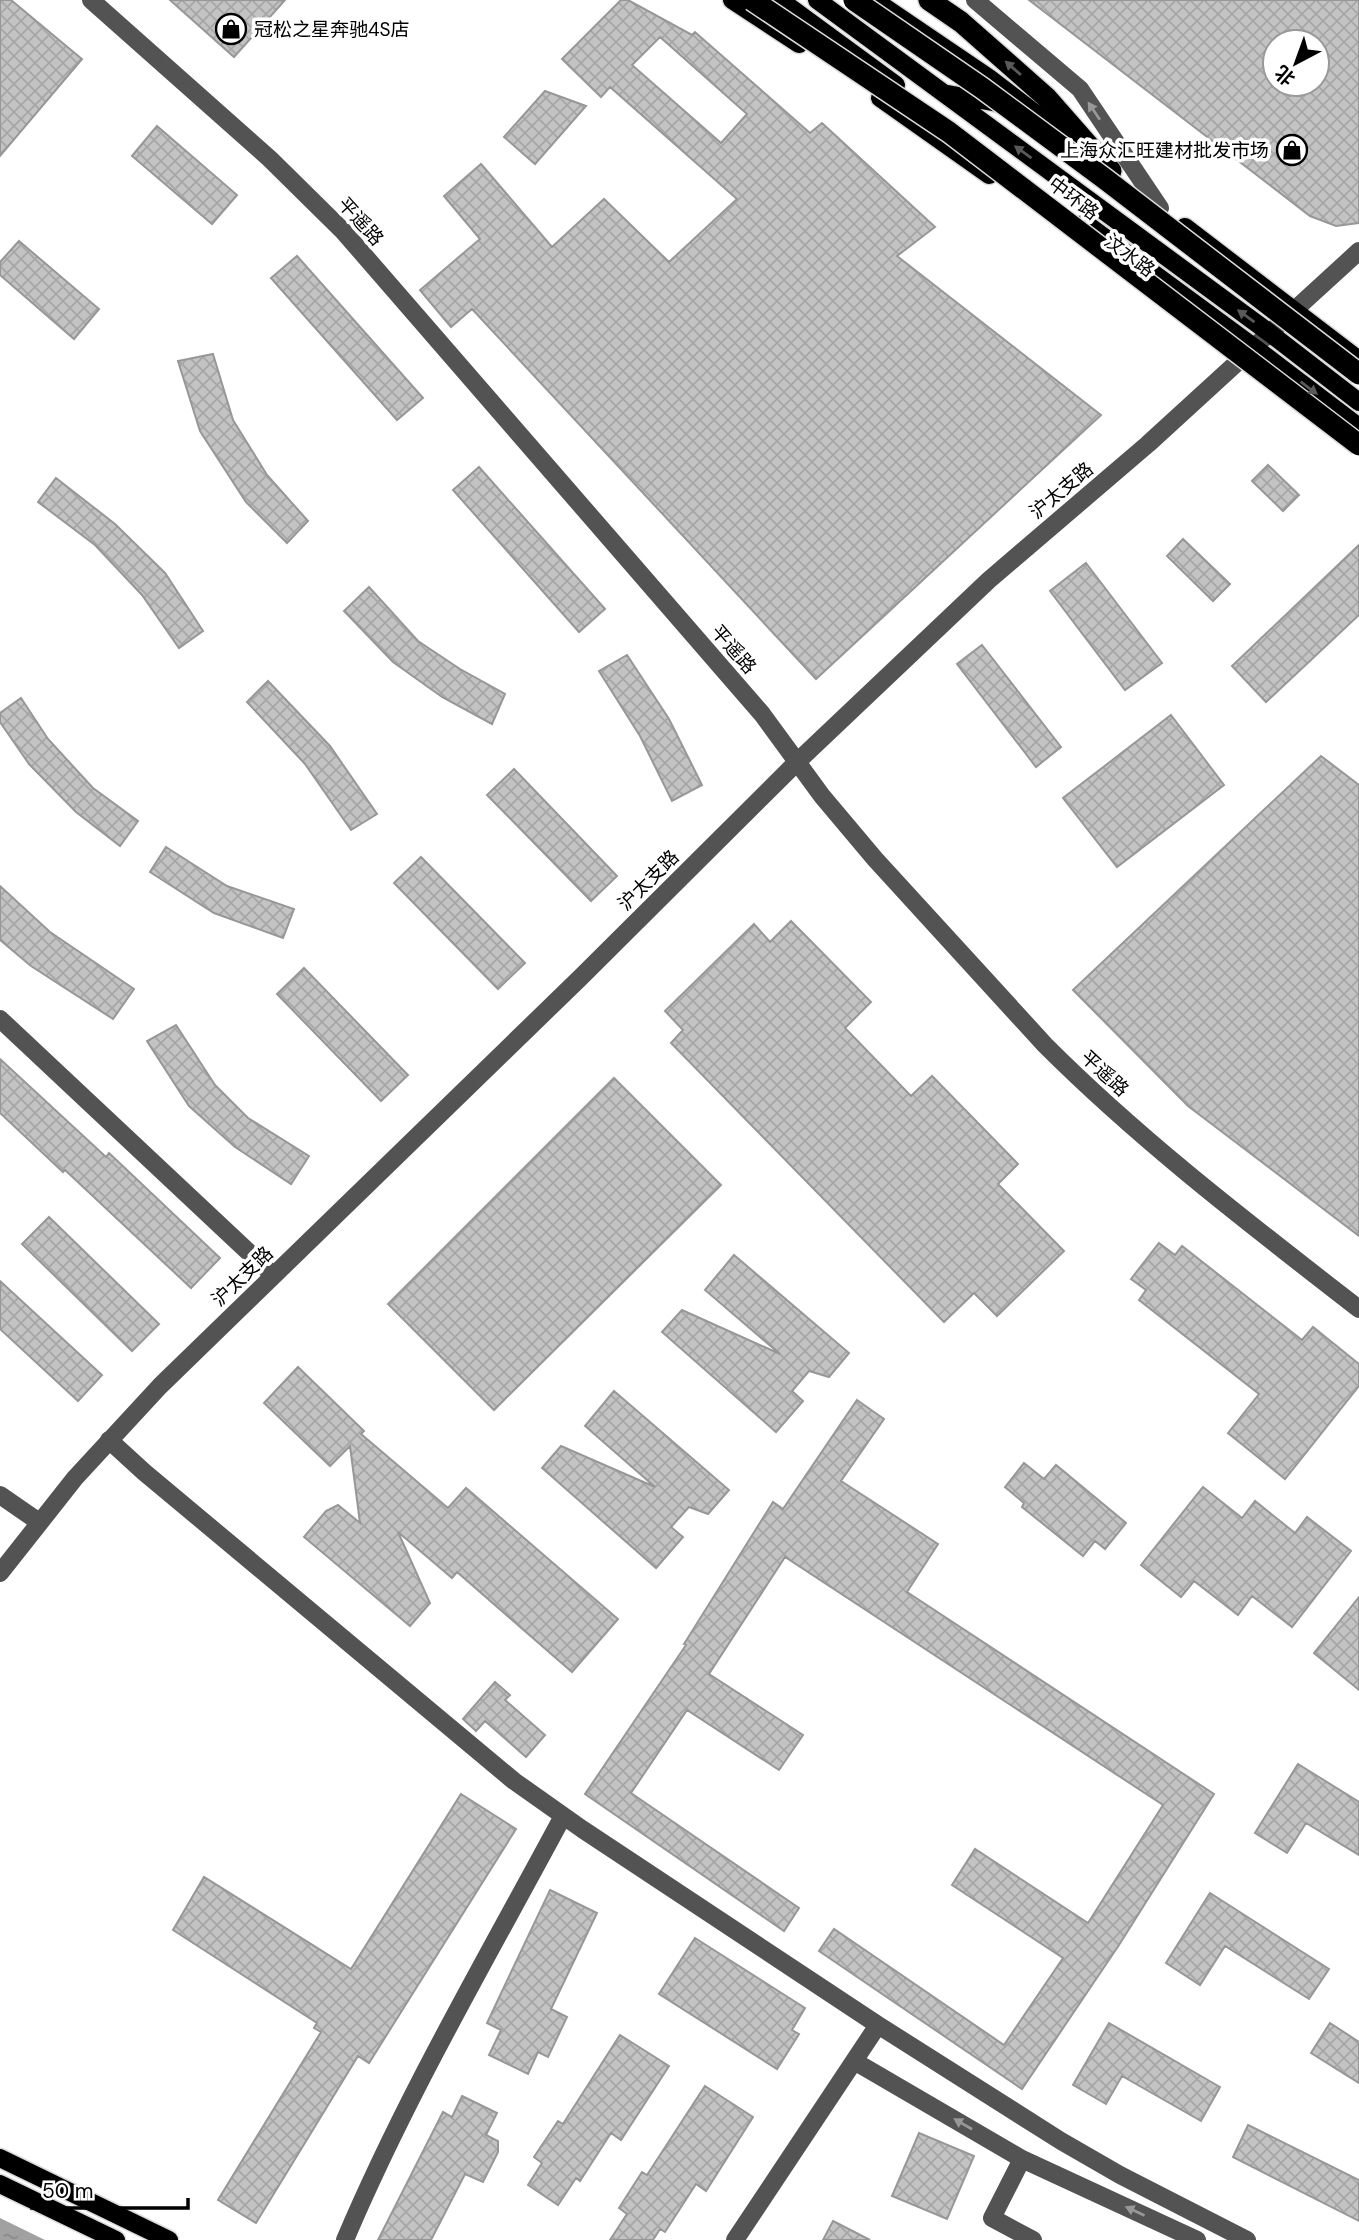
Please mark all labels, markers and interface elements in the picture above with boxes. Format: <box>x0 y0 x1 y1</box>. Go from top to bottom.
shop icon: 冠松之星奔驰4S店 <box>214 12 248 46</box>
place label: 冠松之星奔驰4S店 <box>254 17 410 42</box>
north arrow <box>1261 28 1331 98</box>
text: 北 <box>1270 60 1301 91</box>
one-way arrow <box>1005 61 1022 76</box>
one-way arrow <box>1088 101 1101 121</box>
shop icon: 上海众汇旺建材批发市场 <box>1275 133 1309 167</box>
place label: 上海众汇旺建材批发市场 <box>1060 138 1269 163</box>
one-way arrow <box>1014 145 1033 159</box>
street label: 中环路 <box>1043 171 1104 226</box>
street label: 平遥路 <box>332 192 389 251</box>
street label: 汶水路 <box>1099 228 1160 283</box>
one-way arrow <box>1237 309 1255 323</box>
one-way arrow <box>1299 381 1317 396</box>
street label: 沪太支路 <box>1024 456 1098 524</box>
street label: 平遥路 <box>705 620 762 679</box>
street label: 沪太支路 <box>613 845 684 916</box>
street label: 平遥路 <box>1075 1045 1134 1102</box>
street label: 沪太支路 <box>206 1241 278 1312</box>
one-way arrow <box>953 2118 972 2130</box>
scale bar <box>32 2166 187 2210</box>
text: 50 m <box>42 2177 93 2205</box>
one-way arrow <box>1125 2205 1145 2217</box>

